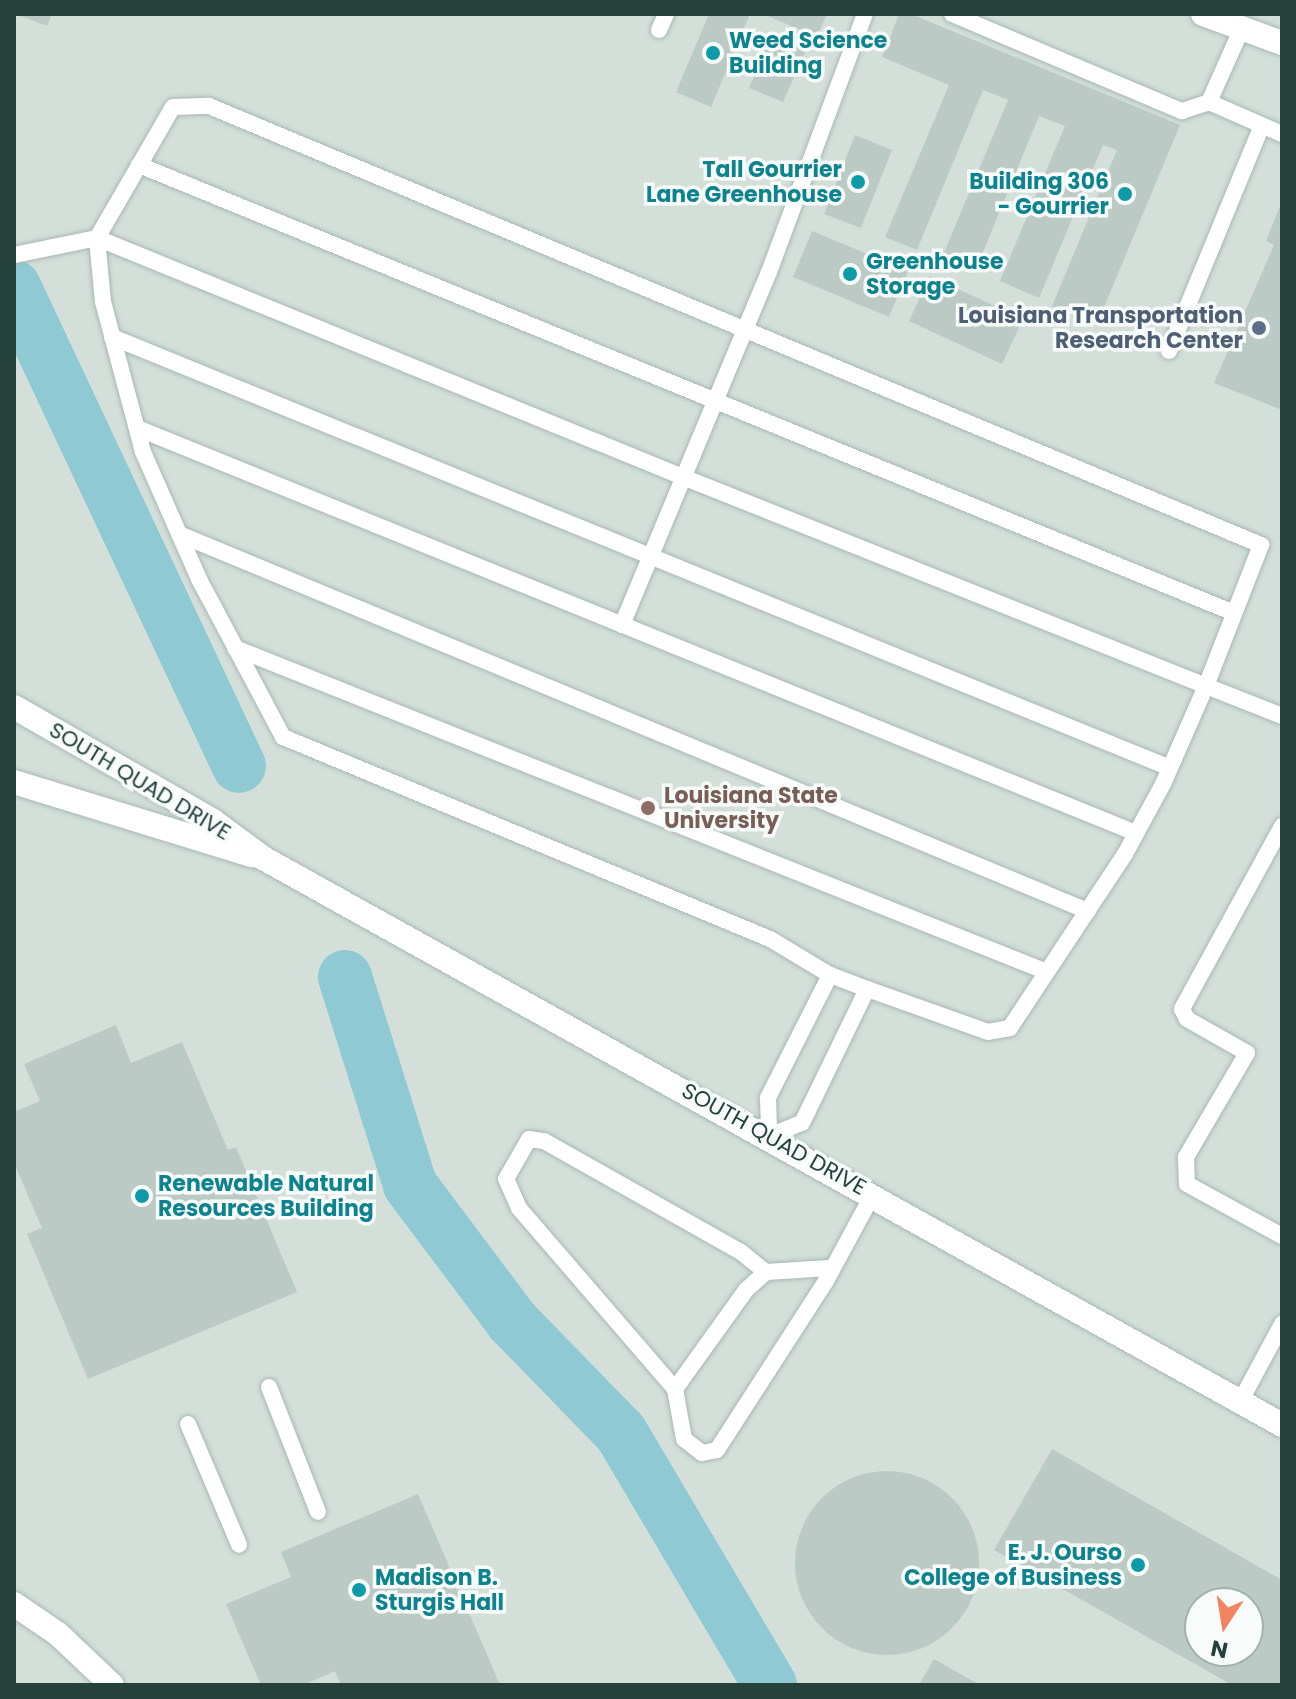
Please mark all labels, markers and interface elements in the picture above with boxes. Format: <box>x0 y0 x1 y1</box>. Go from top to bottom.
place label: Weed Science Building <box>729 27 887 78</box>
marker: Weed Science Building <box>704 44 722 62</box>
place label: Tall Gourrier Lane Greenhouse <box>646 156 842 208</box>
place label: Building 306 - Gourrier <box>969 168 1109 220</box>
marker: Tall Gourrier Lane Greenhouse <box>849 173 867 191</box>
marker: Building 306 - Gourrier <box>1116 185 1134 203</box>
place label: Greenhouse Storage <box>866 248 1004 300</box>
marker: Greenhouse Storage <box>841 265 859 283</box>
place label: Louisiana Transportation Research Center <box>958 302 1243 354</box>
marker: Louisiana Transportation Research Center <box>1250 319 1268 337</box>
street label: SOUTH QUAD DRIVE <box>44 716 236 846</box>
place label: Louisiana State University <box>664 782 838 834</box>
marker: Louisiana State University <box>639 799 657 817</box>
street label: SOUTH QUAD DRIVE <box>677 1077 871 1201</box>
place label: Renewable Natural Resources Building <box>158 1170 374 1222</box>
marker: Renewable Natural Resources Building <box>133 1187 151 1205</box>
place label: E. J. Ourso College of Business <box>904 1539 1122 1590</box>
marker: E. J. Ourso College of Business <box>1129 1556 1147 1574</box>
place label: Madison B. Sturgis Hall <box>375 1564 504 1616</box>
marker: Madison B. Sturgis Hall <box>350 1581 368 1599</box>
north arrow <box>1184 1587 1264 1667</box>
text: N <box>1208 1632 1231 1666</box>

